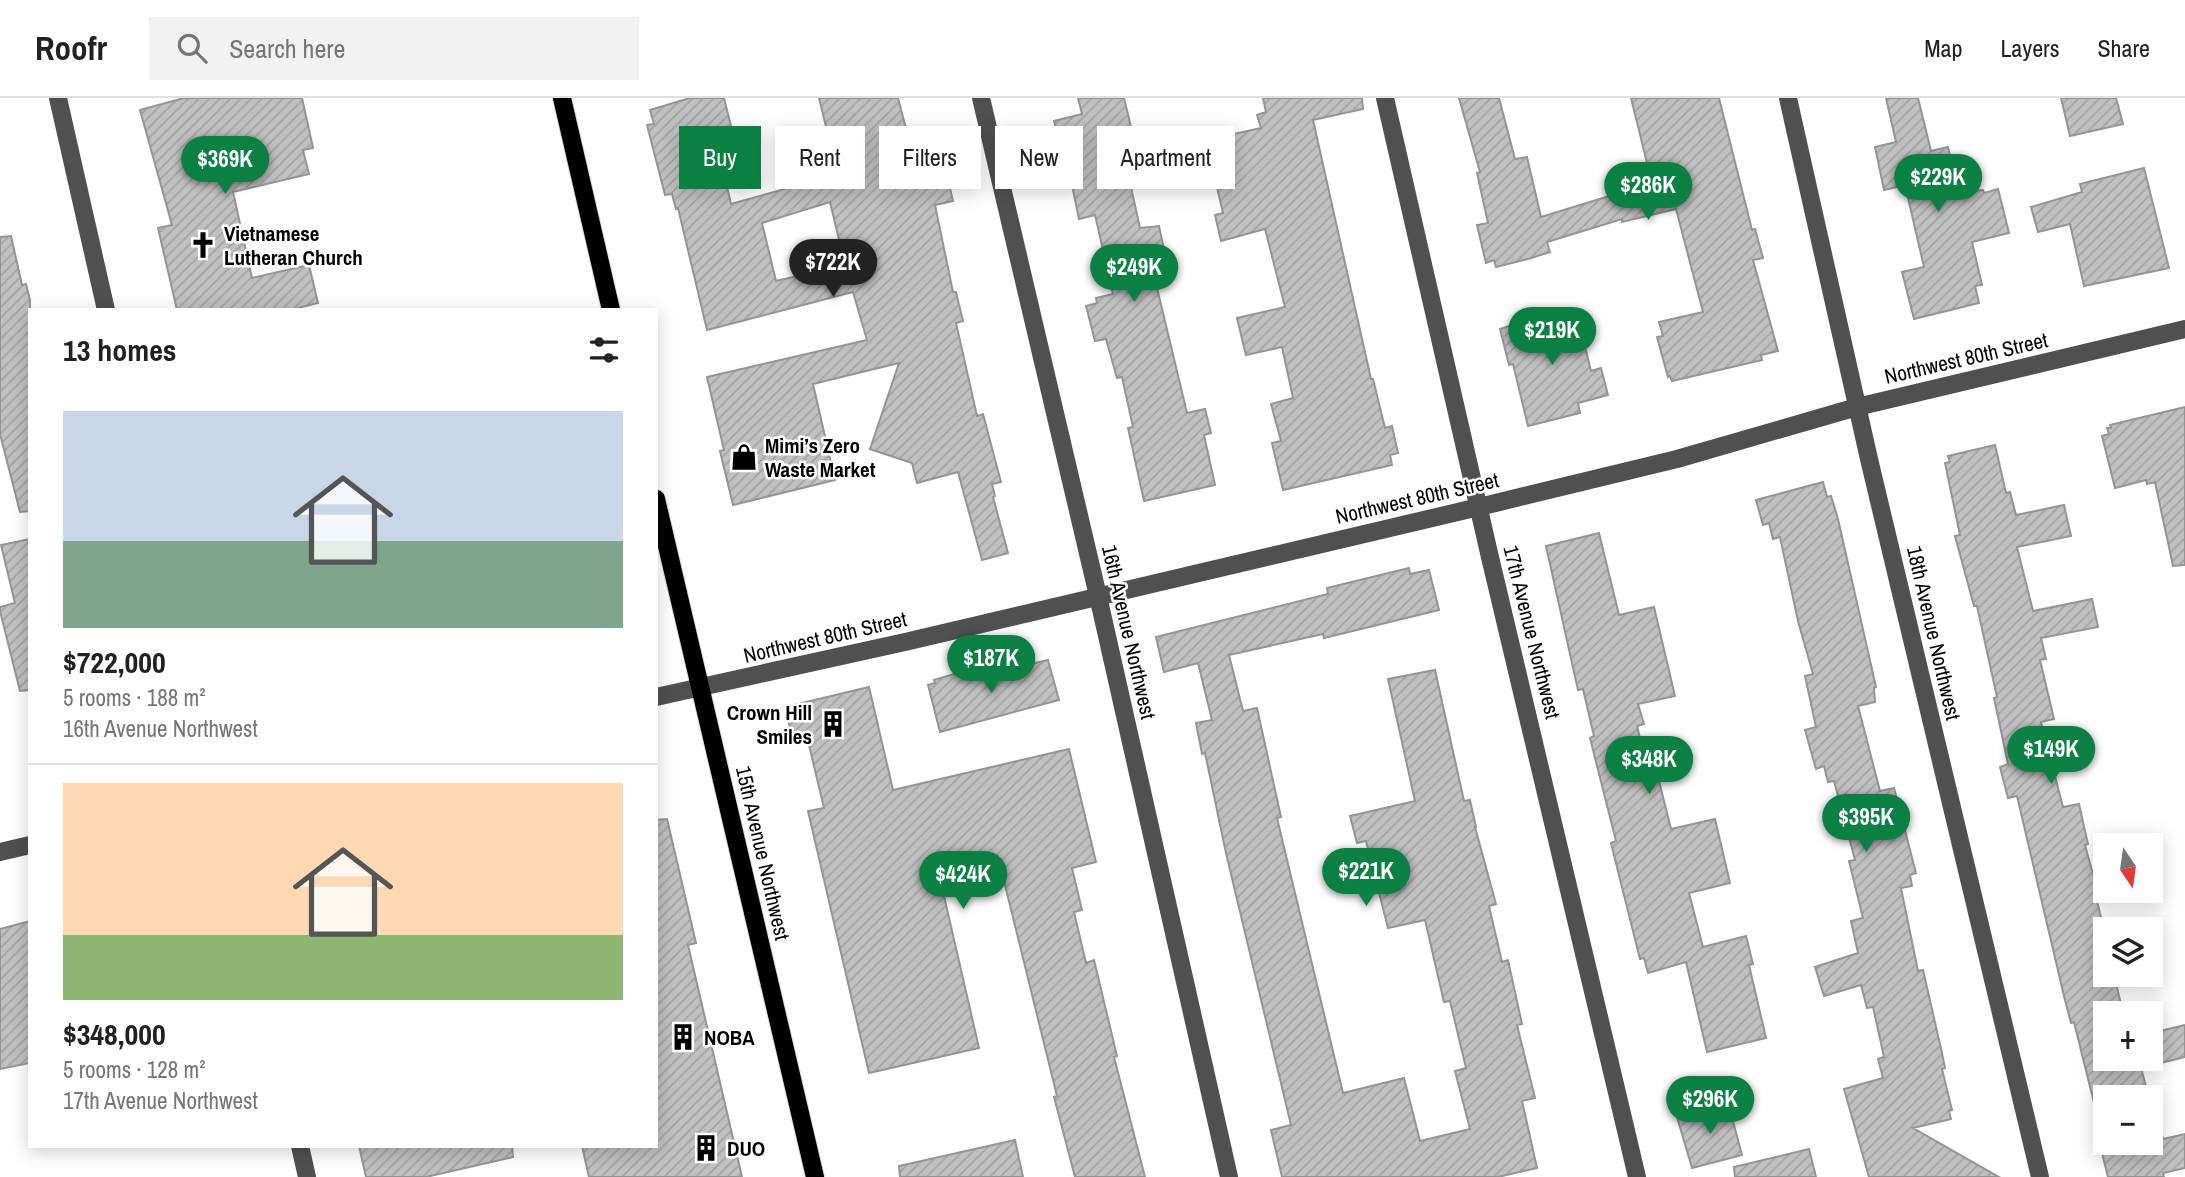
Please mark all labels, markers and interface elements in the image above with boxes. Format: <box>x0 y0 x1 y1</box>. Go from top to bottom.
search box <box>149 17 639 80</box>
text: Roofr <box>35 26 107 70</box>
icon: search <box>173 29 211 67</box>
text: Search here <box>229 31 345 66</box>
text: Map <box>1924 32 1962 64</box>
text: Layers <box>2000 32 2059 64</box>
text: Share <box>2097 32 2150 64</box>
chip: Buy <box>679 126 761 189</box>
chip: Rent <box>775 126 865 189</box>
chip: Filters <box>879 126 981 189</box>
chip: New <box>995 126 1083 189</box>
chip: Apartment <box>1097 126 1235 189</box>
pin: $369K <box>176 136 274 196</box>
text: $369K <box>197 143 253 174</box>
pin: $229K <box>1889 155 1987 214</box>
text: $229K <box>1910 161 1966 192</box>
pin: $286K <box>1599 162 1697 222</box>
text: $286K <box>1620 169 1676 200</box>
place label: Vietnamese Lutheran Church <box>224 219 363 272</box>
church icon: Vietnamese Lutheran Church <box>188 230 218 260</box>
pin: $722K <box>784 240 882 299</box>
pin: $249K <box>1085 244 1183 304</box>
text: $722K <box>805 246 861 277</box>
text: $249K <box>1106 251 1162 282</box>
pin: $219K <box>1503 308 1601 367</box>
text: $219K <box>1524 314 1580 345</box>
street label: Northwest 80th Street <box>1882 325 2051 391</box>
text: 13 homes <box>63 330 177 370</box>
icon: filters <box>585 331 623 369</box>
place label: Mimi’s Zero Waste Market <box>765 431 876 484</box>
shop icon: Mimi’s Zero Waste Market <box>729 442 759 472</box>
icon: home <box>280 457 406 583</box>
street label: Northwest 80th Street <box>1333 465 1502 531</box>
street label: 16th Avenue Northwest <box>1095 542 1163 722</box>
street label: 17th Avenue Northwest <box>1496 542 1568 722</box>
street label: 18th Avenue Northwest <box>1900 543 1968 723</box>
street label: Northwest 80th Street <box>741 604 910 670</box>
pin: $187K <box>942 636 1040 695</box>
text: $722,000 <box>63 642 166 682</box>
text: $187K <box>963 642 1019 673</box>
text: 5 rooms · 188 m² <box>63 682 206 713</box>
place label: Crown Hill Smiles <box>727 698 812 751</box>
building icon: Crown Hill Smiles <box>818 709 848 739</box>
text: 16th Avenue Northwest <box>63 713 258 744</box>
pin: $149K <box>2002 726 2100 786</box>
text: $149K <box>2023 733 2079 764</box>
pin: $348K <box>1600 736 1698 796</box>
text: $348K <box>1621 743 1677 774</box>
street label: 15th Avenue Northwest <box>729 763 797 943</box>
pin: $395K <box>1817 794 1915 854</box>
text: $395K <box>1838 801 1894 832</box>
icon: home <box>280 829 406 955</box>
north arrow <box>2093 833 2163 903</box>
map controls <box>2093 833 2163 1155</box>
pin: $221K <box>1317 848 1415 908</box>
pin: $424K <box>914 852 1012 911</box>
text: $221K <box>1338 855 1394 886</box>
text: $424K <box>935 858 991 889</box>
button: layers <box>2093 917 2163 987</box>
button: + <box>2093 1001 2163 1071</box>
text: $348,000 <box>63 1014 166 1054</box>
building icon: NOBA <box>668 1022 698 1052</box>
place label: NOBA <box>704 1023 755 1052</box>
text: 5 rooms · 128 m² <box>63 1054 206 1085</box>
pin: $296K <box>1661 1076 1759 1136</box>
text: $296K <box>1682 1083 1738 1114</box>
text: 17th Avenue Northwest <box>63 1085 258 1116</box>
button: − <box>2093 1085 2163 1155</box>
building icon: DUO <box>691 1133 721 1163</box>
place label: DUO <box>727 1134 765 1163</box>

